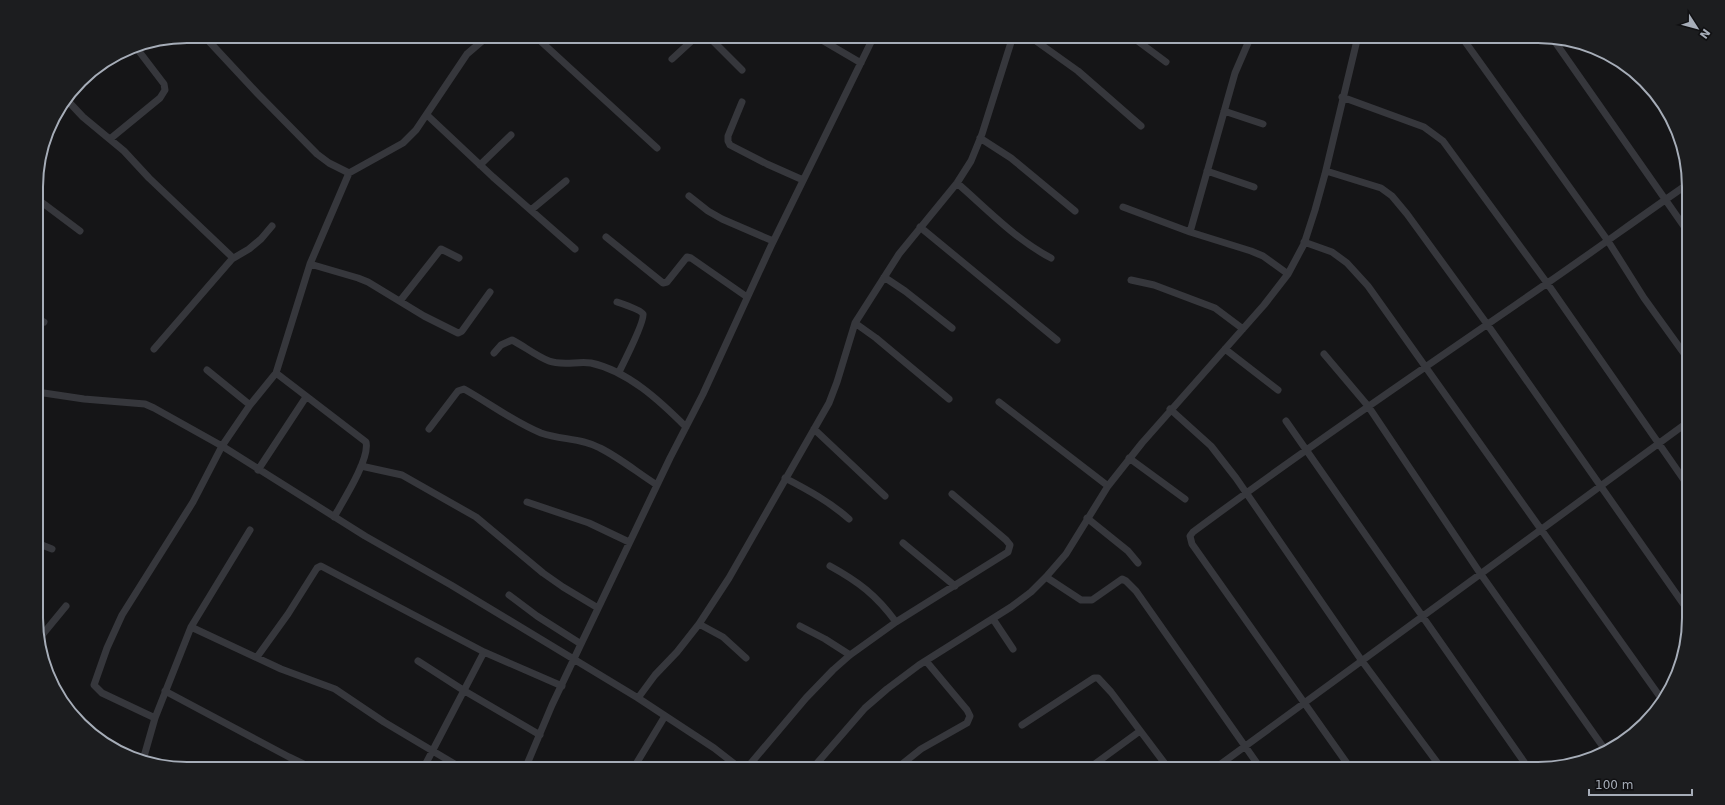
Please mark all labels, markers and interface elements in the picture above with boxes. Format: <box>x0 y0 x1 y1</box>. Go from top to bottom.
north arrow <box>1677 8 1717 48</box>
text: N <box>1697 26 1713 41</box>
scale bar <box>1589 771 1692 797</box>
text: 100 m <box>1595 778 1633 792</box>

